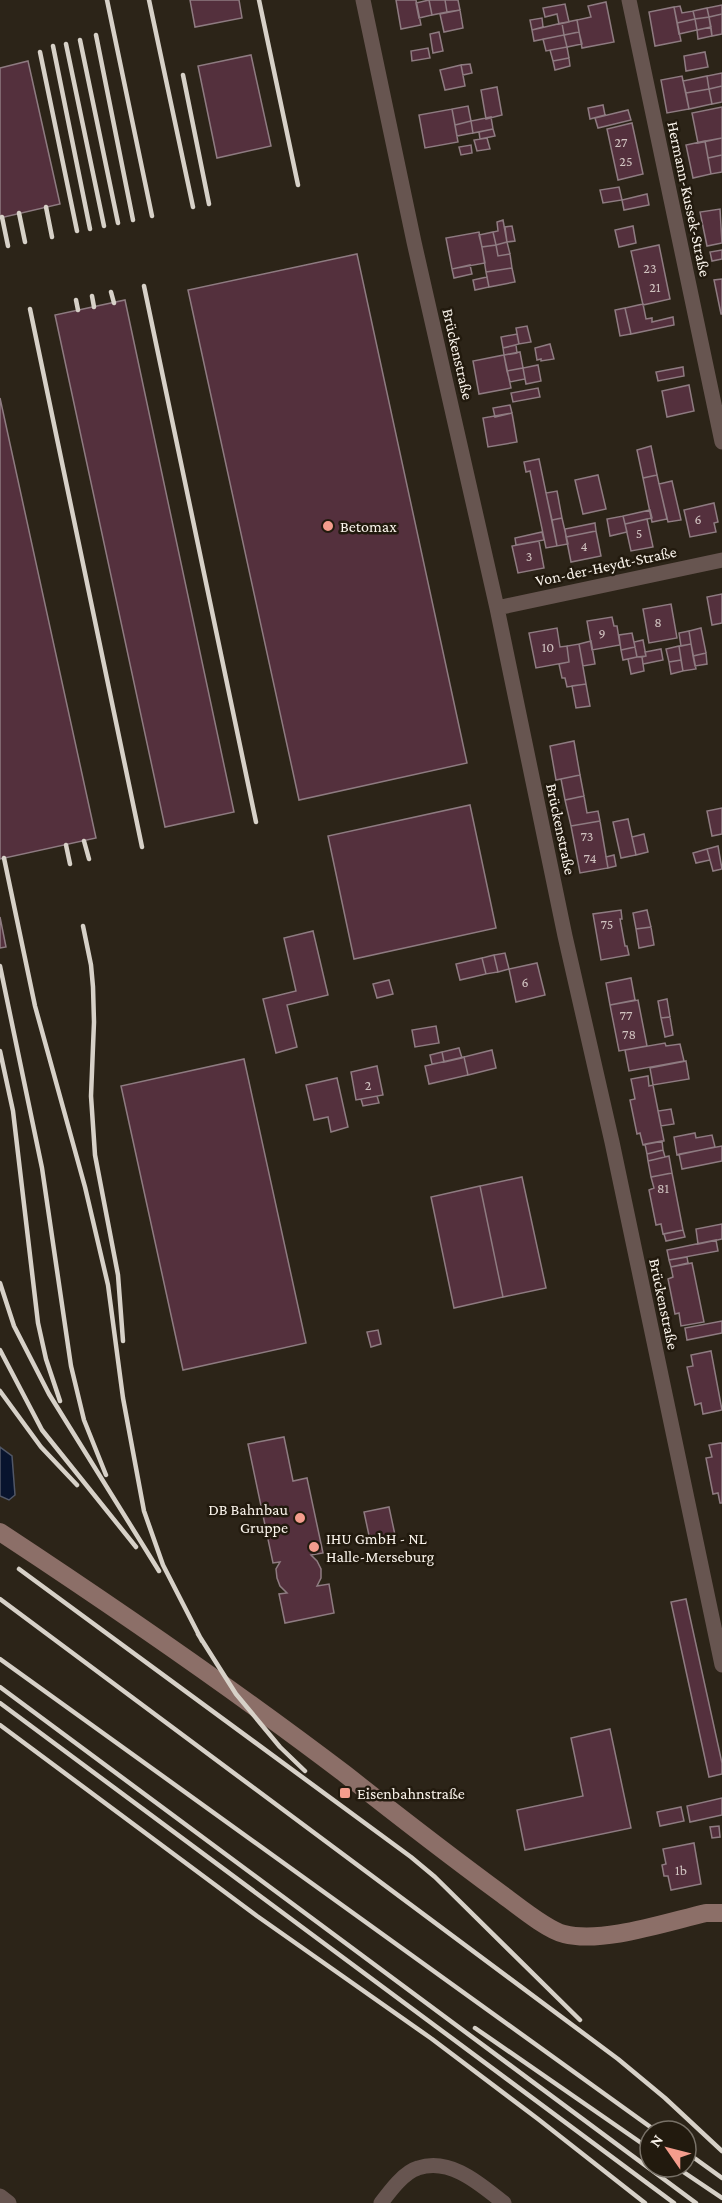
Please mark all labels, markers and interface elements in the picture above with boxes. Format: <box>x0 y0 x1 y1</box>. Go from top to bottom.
street label: Hermann-Kussek-Straße <box>664 120 714 278</box>
house number: 27 <box>615 134 628 150</box>
house number: 25 <box>619 153 633 169</box>
house number: 23 <box>643 260 657 276</box>
house number: 21 <box>649 279 661 295</box>
street label: Brückenstraße <box>439 307 477 401</box>
house number: 6 <box>694 511 702 527</box>
place label: Betomax <box>340 518 397 535</box>
marker: Betomax <box>321 519 335 533</box>
house number: 5 <box>636 525 642 541</box>
house number: 4 <box>580 538 588 554</box>
street label: Von-der-Heydt-Straße <box>534 543 678 590</box>
house number: 3 <box>526 548 532 564</box>
house number: 8 <box>654 614 662 630</box>
house number: 9 <box>598 625 606 641</box>
house number: 10 <box>542 639 554 655</box>
street label: Brückenstraße <box>543 782 579 876</box>
house number: 73 <box>581 828 593 844</box>
house number: 74 <box>583 850 597 866</box>
house number: 75 <box>601 916 613 932</box>
house number: 6 <box>521 974 529 990</box>
house number: 77 <box>620 1007 633 1023</box>
house number: 78 <box>622 1026 636 1042</box>
house number: 2 <box>365 1077 372 1093</box>
house number: 81 <box>657 1180 669 1196</box>
street label: Brückenstraße <box>646 1257 682 1351</box>
place label: DB Bahnbau Gruppe <box>208 1501 289 1537</box>
marker: DB Bahnbau Gruppe <box>293 1511 307 1525</box>
place label: IHU GmbH - NL Halle-Merseburg <box>326 1530 435 1566</box>
marker: IHU GmbH - NL Halle-Merseburg <box>307 1540 321 1554</box>
place label: Eisenbahnstraße <box>357 1785 465 1802</box>
marker: Eisenbahnstraße <box>338 1786 352 1800</box>
house number: 1b <box>675 1862 687 1878</box>
north arrow <box>638 2119 698 2179</box>
text: N <box>646 2131 666 2150</box>

